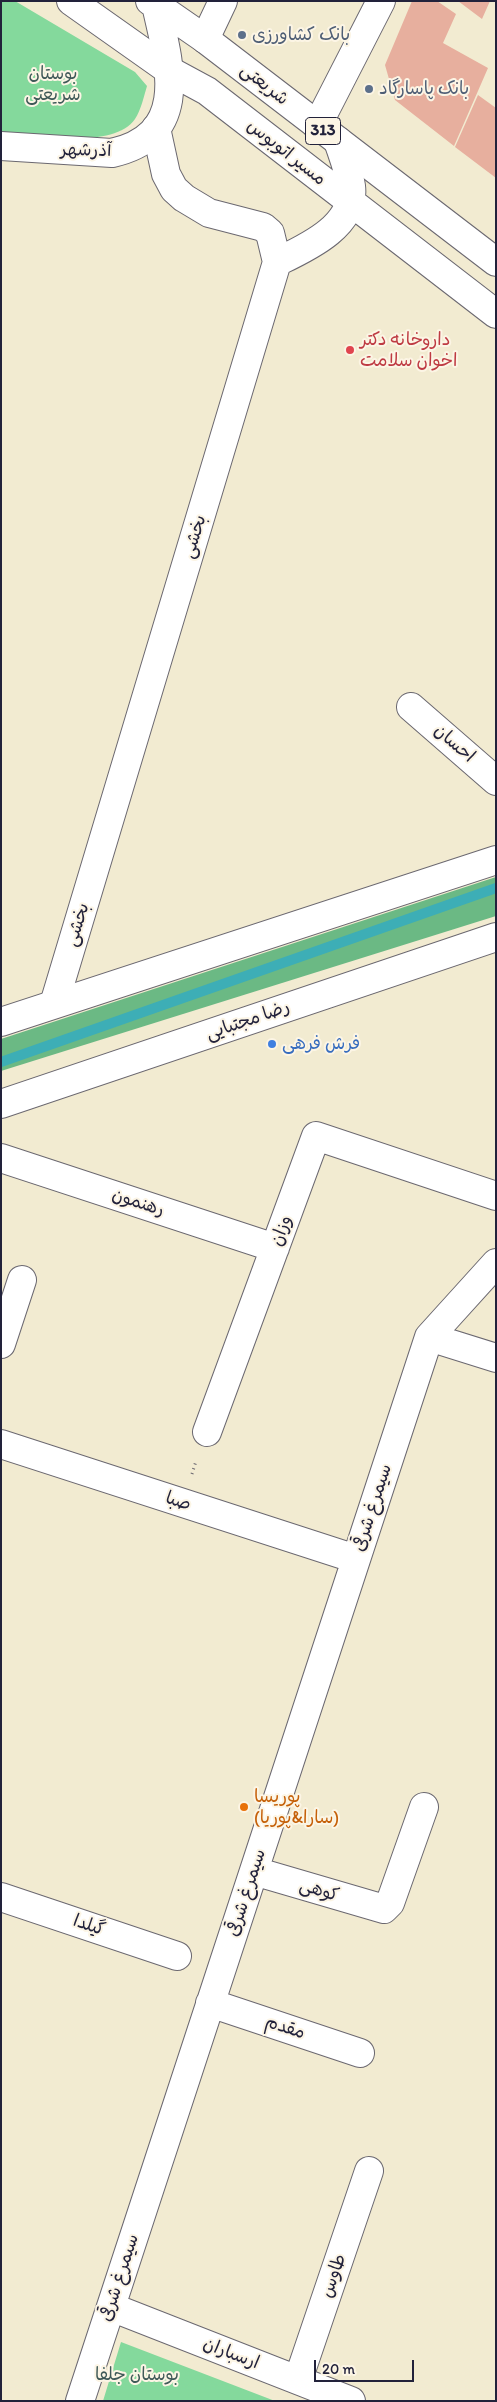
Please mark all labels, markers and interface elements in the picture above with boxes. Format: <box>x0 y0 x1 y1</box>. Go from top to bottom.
place label: بانک کشاورزی <box>252 24 350 46</box>
marker: بانک کشاورزی <box>236 29 248 41</box>
street label: شریعتی <box>236 59 292 111</box>
park label: بوستان شریعتی <box>25 63 81 106</box>
place label: بانک پاسارگاد <box>379 78 469 100</box>
marker: بانک پاسارگاد <box>363 83 375 95</box>
street label: مسیر اتوبوس <box>242 115 330 191</box>
road number: 313 <box>306 118 340 144</box>
street label: آذرشهر <box>60 140 112 162</box>
place label: داروخانه دکتر اخوان سلامت <box>360 329 457 372</box>
marker: داروخانه دکتر اخوان سلامت <box>344 344 356 356</box>
street label: بخشی <box>178 513 212 561</box>
street label: احسان <box>429 720 479 768</box>
street label: بخشی <box>61 901 95 949</box>
street label: رضا مجتبایی <box>203 997 293 1045</box>
place label: فرش فرهی <box>282 1033 360 1055</box>
marker: فرش فرهی <box>266 1038 278 1050</box>
street label: رهنمون <box>109 1184 167 1222</box>
street label: وزان <box>267 1213 297 1249</box>
street label: سیمرغ شرقی <box>349 1462 397 1554</box>
street label: صبا <box>162 1488 194 1516</box>
place label: پوریسا (سارا&پوریا) <box>254 1786 339 1828</box>
marker: پوریسا (سارا&پوریا) <box>238 1801 250 1813</box>
street label: سیمرغ شرقی <box>223 1847 271 1939</box>
street label: کوهی <box>297 1875 341 1907</box>
street label: گیلدا <box>70 1911 108 1941</box>
street label: مقدم <box>262 2011 308 2045</box>
street label: سیمرغ شرقی <box>96 2232 144 2324</box>
street label: طاوس <box>316 2251 352 2301</box>
street label: ارسباران <box>200 2333 262 2375</box>
scale bar <box>317 2350 417 2382</box>
text: 20 m <box>322 2360 355 2378</box>
park label: بوستان جلفا <box>95 2364 179 2386</box>

